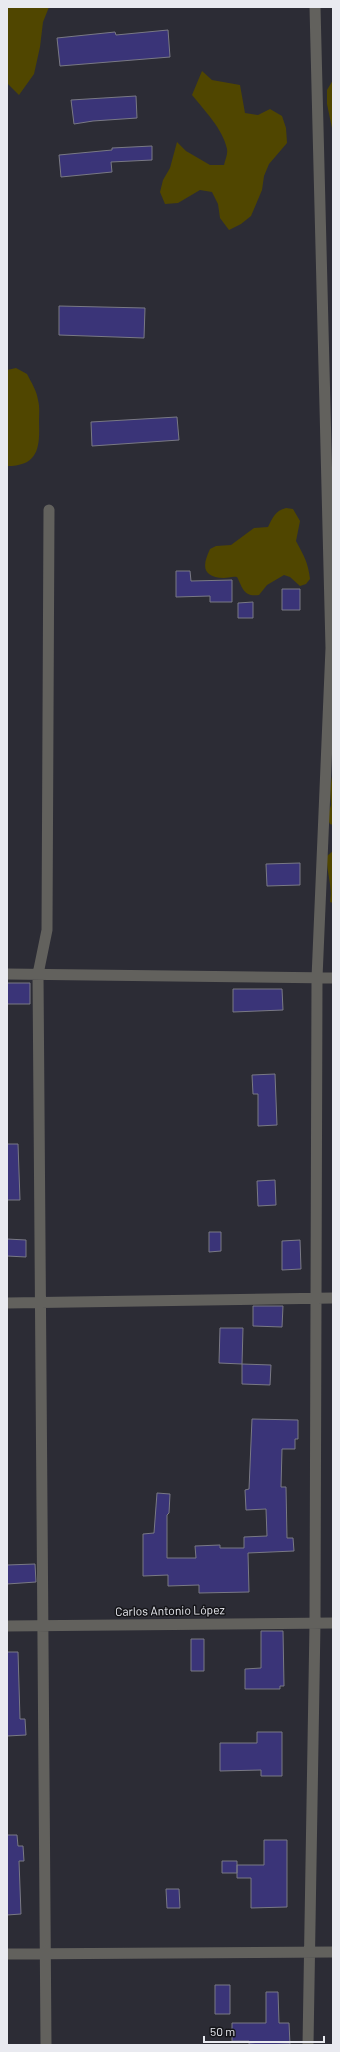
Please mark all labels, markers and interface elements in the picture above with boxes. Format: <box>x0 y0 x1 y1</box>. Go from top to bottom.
street label: Carlos Antonio López <box>115 1602 225 1618</box>
scale bar <box>204 2018 324 2044</box>
text: 50 m <box>210 2024 235 2038</box>

